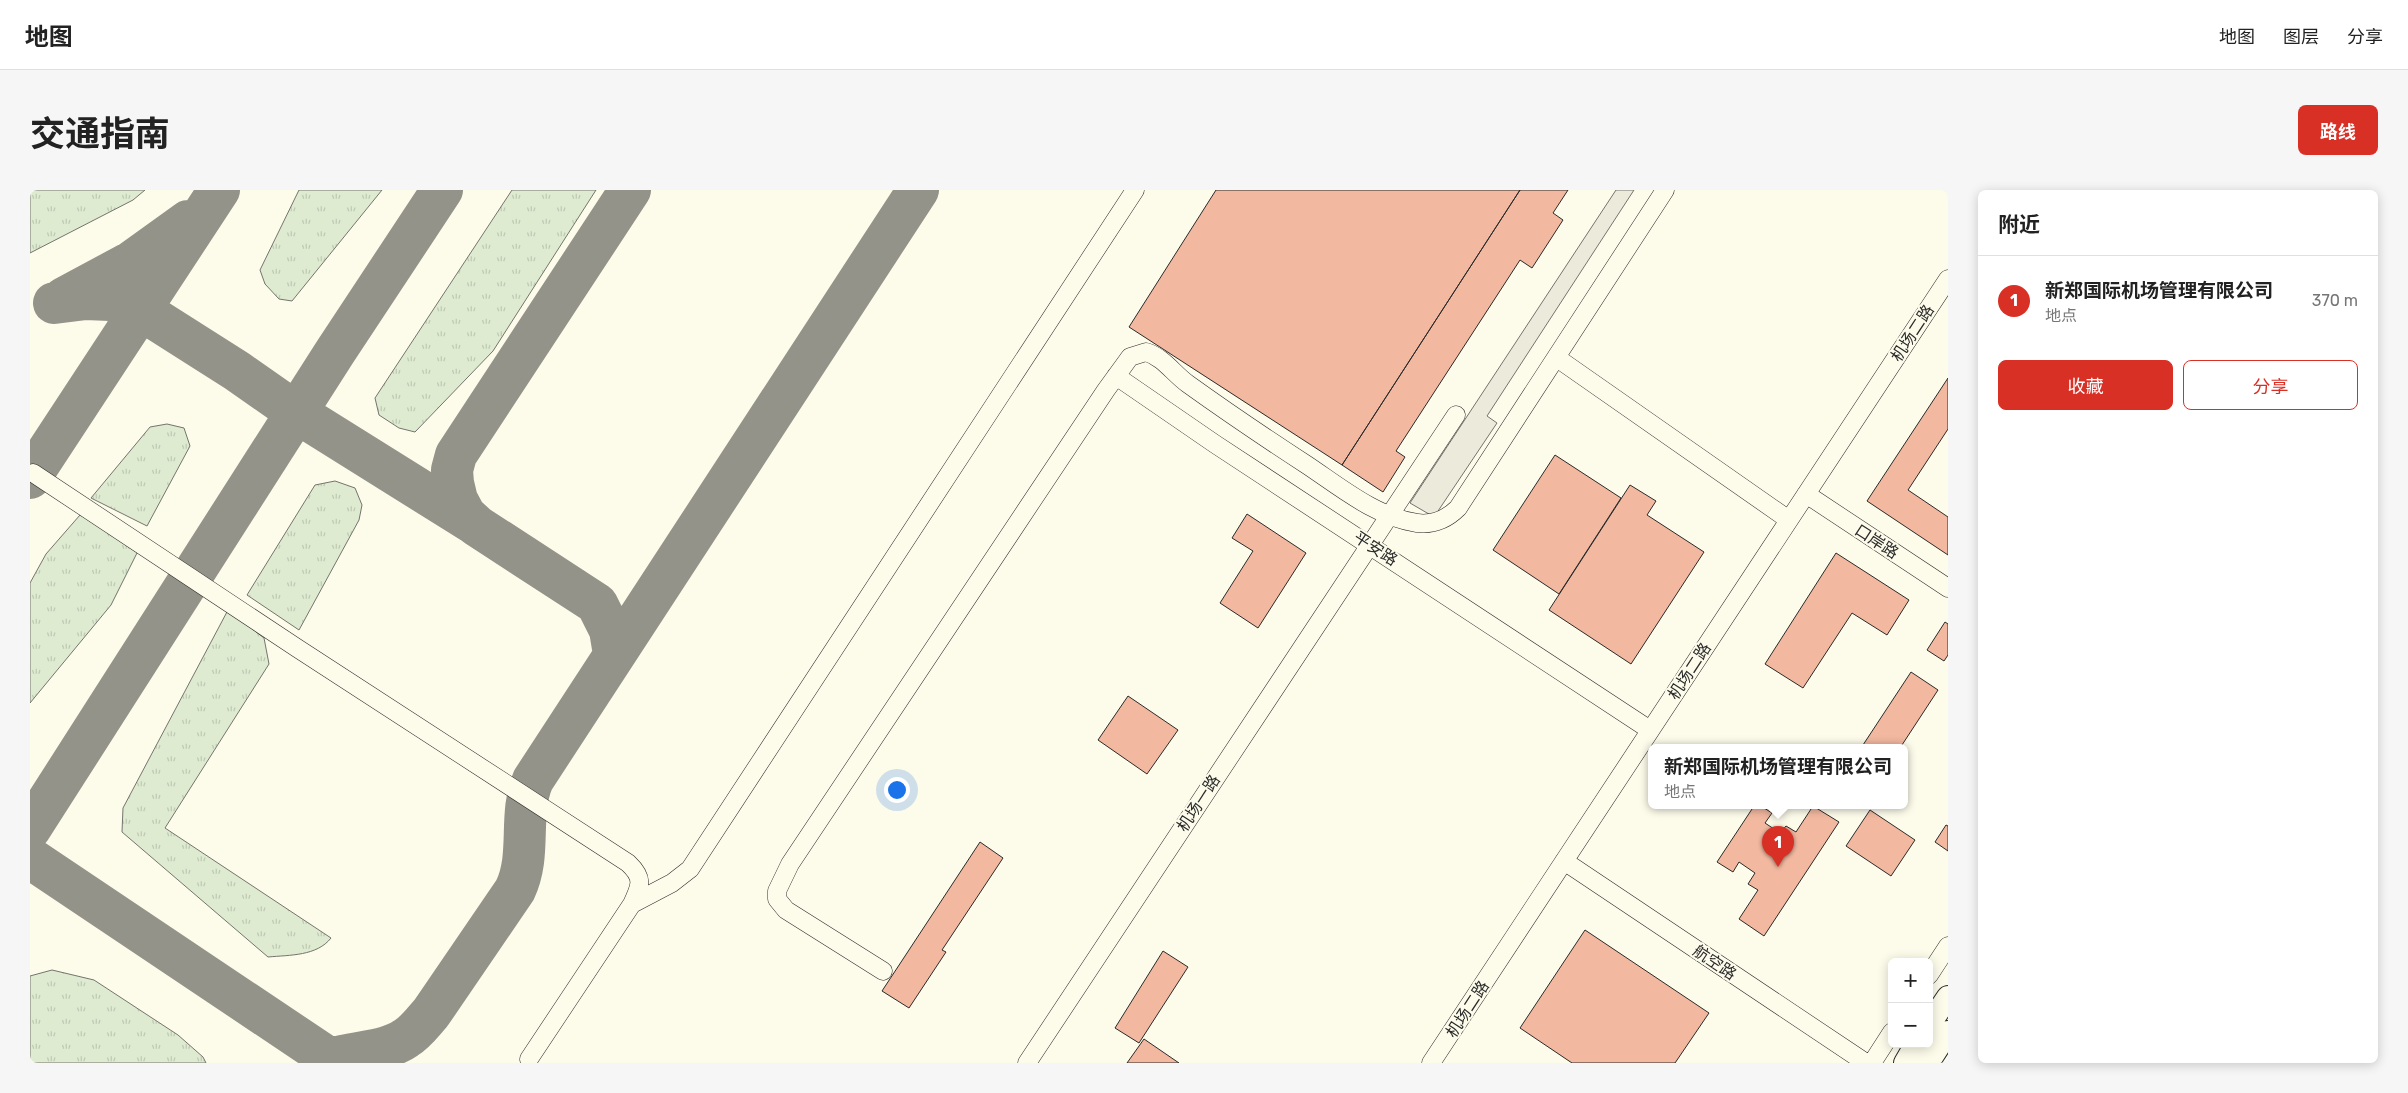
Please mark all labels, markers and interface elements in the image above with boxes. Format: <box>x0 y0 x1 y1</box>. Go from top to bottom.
text: 地图 <box>25 23 73 51</box>
text: 地图 <box>2219 26 2255 48</box>
text: 图层 <box>2283 26 2319 48</box>
text: 分享 <box>2347 26 2383 48</box>
button: 路线 <box>2298 105 2378 155</box>
text: 交通指南 <box>30 113 170 155</box>
text: 附近 <box>1998 212 2040 237</box>
text: 新郑国际机场管理有限公司 <box>2045 279 2273 302</box>
text: 1 <box>2010 291 2018 310</box>
text: 370 m <box>2312 291 2358 310</box>
street label: 机场二路 <box>1887 301 1938 365</box>
text: 地点 <box>2045 306 2077 325</box>
button: 收藏 <box>1998 360 2173 410</box>
button: 分享 <box>2183 360 2358 410</box>
street label: 口岸路 <box>1851 520 1902 562</box>
street label: 平安路 <box>1350 527 1401 569</box>
street label: 机场二路 <box>1664 639 1715 703</box>
popup <box>1648 744 1908 809</box>
text: 新郑国际机场管理有限公司 <box>1664 755 1892 778</box>
street label: 机场一路 <box>1173 771 1224 835</box>
your location <box>884 777 910 803</box>
text: 地点 <box>1664 782 1696 801</box>
pin: 1 <box>1762 826 1794 867</box>
street label: 航空路 <box>1690 941 1740 984</box>
map controls <box>1888 958 1933 1048</box>
button: + <box>1888 958 1933 1003</box>
street label: 机场二路 <box>1442 977 1493 1041</box>
button: − <box>1888 1003 1933 1048</box>

